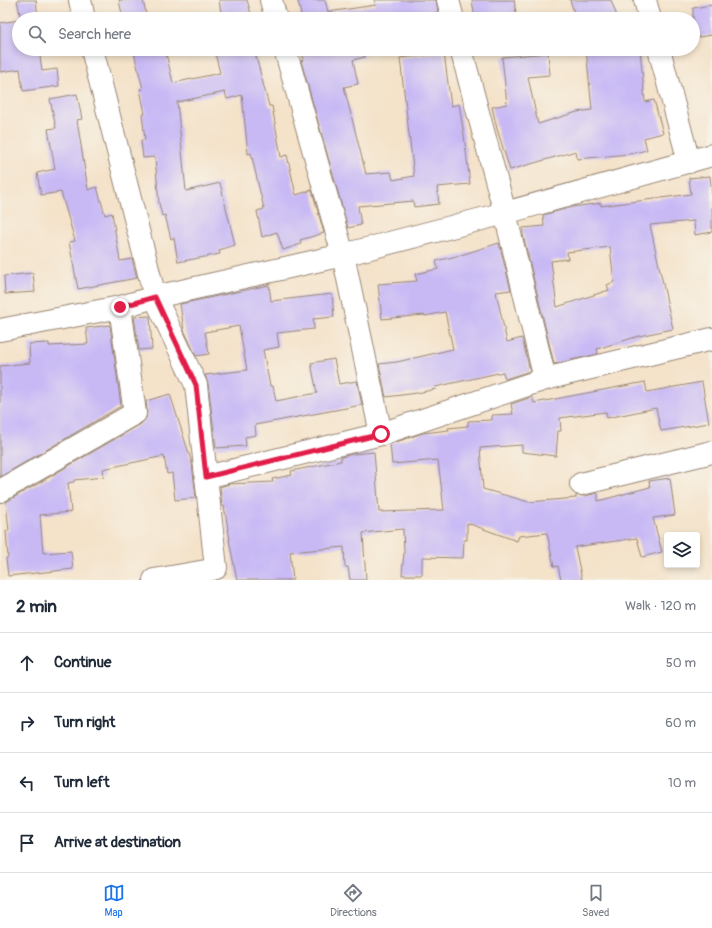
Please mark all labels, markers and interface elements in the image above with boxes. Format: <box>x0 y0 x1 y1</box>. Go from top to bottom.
search box <box>12 12 700 56</box>
icon: search <box>26 23 48 45</box>
text: Search here <box>58 25 131 44</box>
route end <box>111 298 129 316</box>
route start <box>372 425 390 443</box>
map controls <box>664 532 700 568</box>
button: layers <box>664 532 700 568</box>
text: 2 min <box>16 596 57 617</box>
text: Walk · 120 m <box>625 598 696 614</box>
icon: ahead <box>16 652 38 674</box>
text: Continue <box>54 653 112 672</box>
text: 50 m <box>666 655 696 671</box>
icon: right <box>16 712 38 734</box>
text: Turn right <box>54 713 115 732</box>
text: 60 m <box>665 715 696 731</box>
icon: left <box>16 772 38 794</box>
text: Turn left <box>54 773 110 792</box>
text: 10 m <box>668 775 696 791</box>
icon: arrive <box>16 832 38 854</box>
text: Arrive at destination <box>54 833 181 852</box>
tab: Map <box>103 882 125 919</box>
tab: Directions <box>330 882 377 919</box>
tab: Saved <box>582 882 609 919</box>

